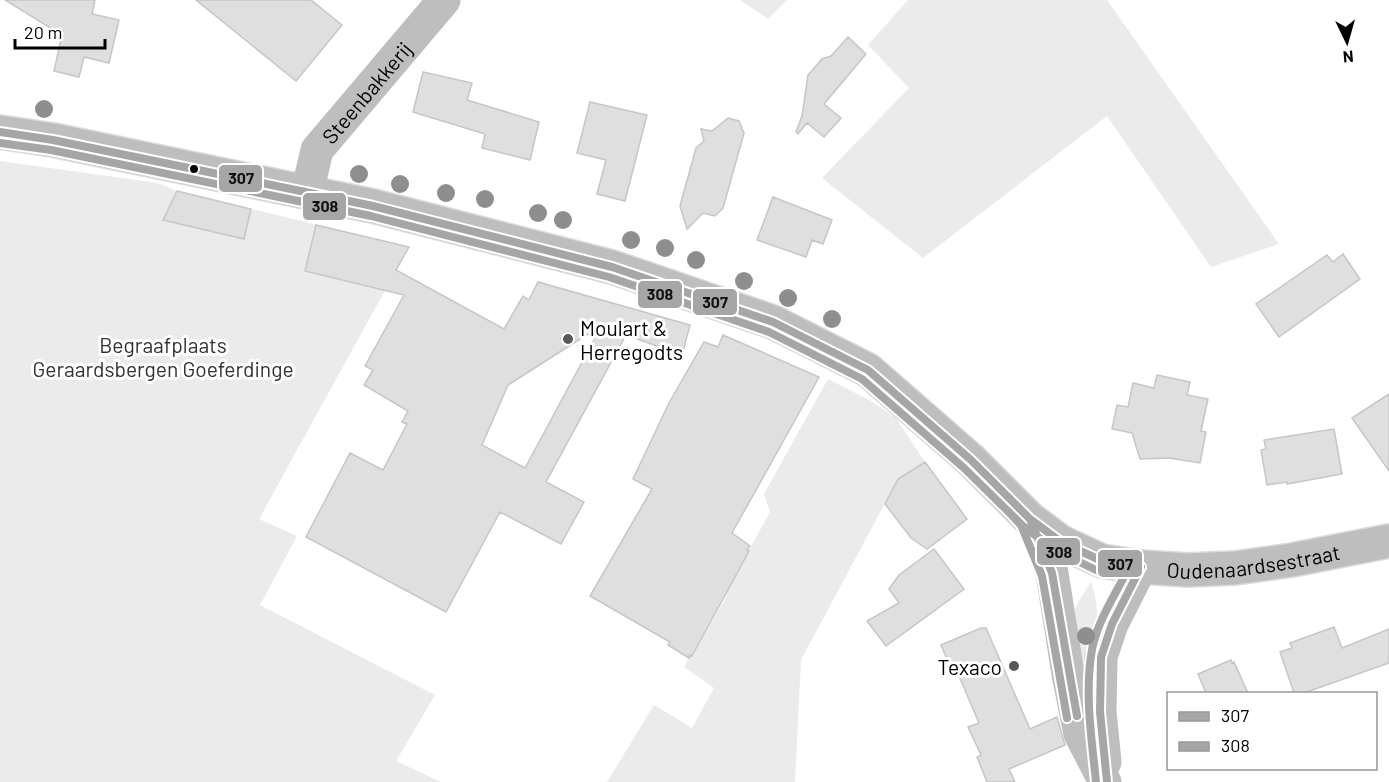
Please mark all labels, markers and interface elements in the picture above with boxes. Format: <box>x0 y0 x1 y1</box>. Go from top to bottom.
scale bar <box>15 12 105 50</box>
north arrow <box>1317 12 1377 72</box>
text: 20 m <box>24 21 62 43</box>
street label: Steenbakkerij <box>316 36 416 148</box>
text: N <box>1342 48 1354 67</box>
unlabelled marker <box>188 163 200 175</box>
line badge: 307 <box>218 164 263 193</box>
text: 307 <box>228 168 254 187</box>
line badge: 308 <box>302 192 347 221</box>
text: 308 <box>312 196 339 215</box>
line badge: 308 <box>637 280 683 309</box>
text: 308 <box>647 284 674 303</box>
line badge: 307 <box>692 288 738 316</box>
text: 307 <box>702 292 728 311</box>
place label: Moulart & Herregodts <box>580 315 683 364</box>
park label: Begraafplaats Geraardsbergen Goeferdinge <box>32 332 294 381</box>
marker: Moulart & Herregodts <box>561 332 575 346</box>
line badge: 308 <box>1036 537 1081 566</box>
street label: Oudenaardsestraat <box>1166 538 1342 583</box>
text: 308 <box>1046 542 1073 561</box>
line badge: 307 <box>1097 549 1143 578</box>
text: 307 <box>1107 554 1133 573</box>
place label: Texaco <box>938 654 1002 679</box>
marker: Texaco <box>1007 659 1021 673</box>
legend <box>1167 692 1377 770</box>
text: 307 <box>1221 704 1249 726</box>
text: 308 <box>1221 734 1250 756</box>

